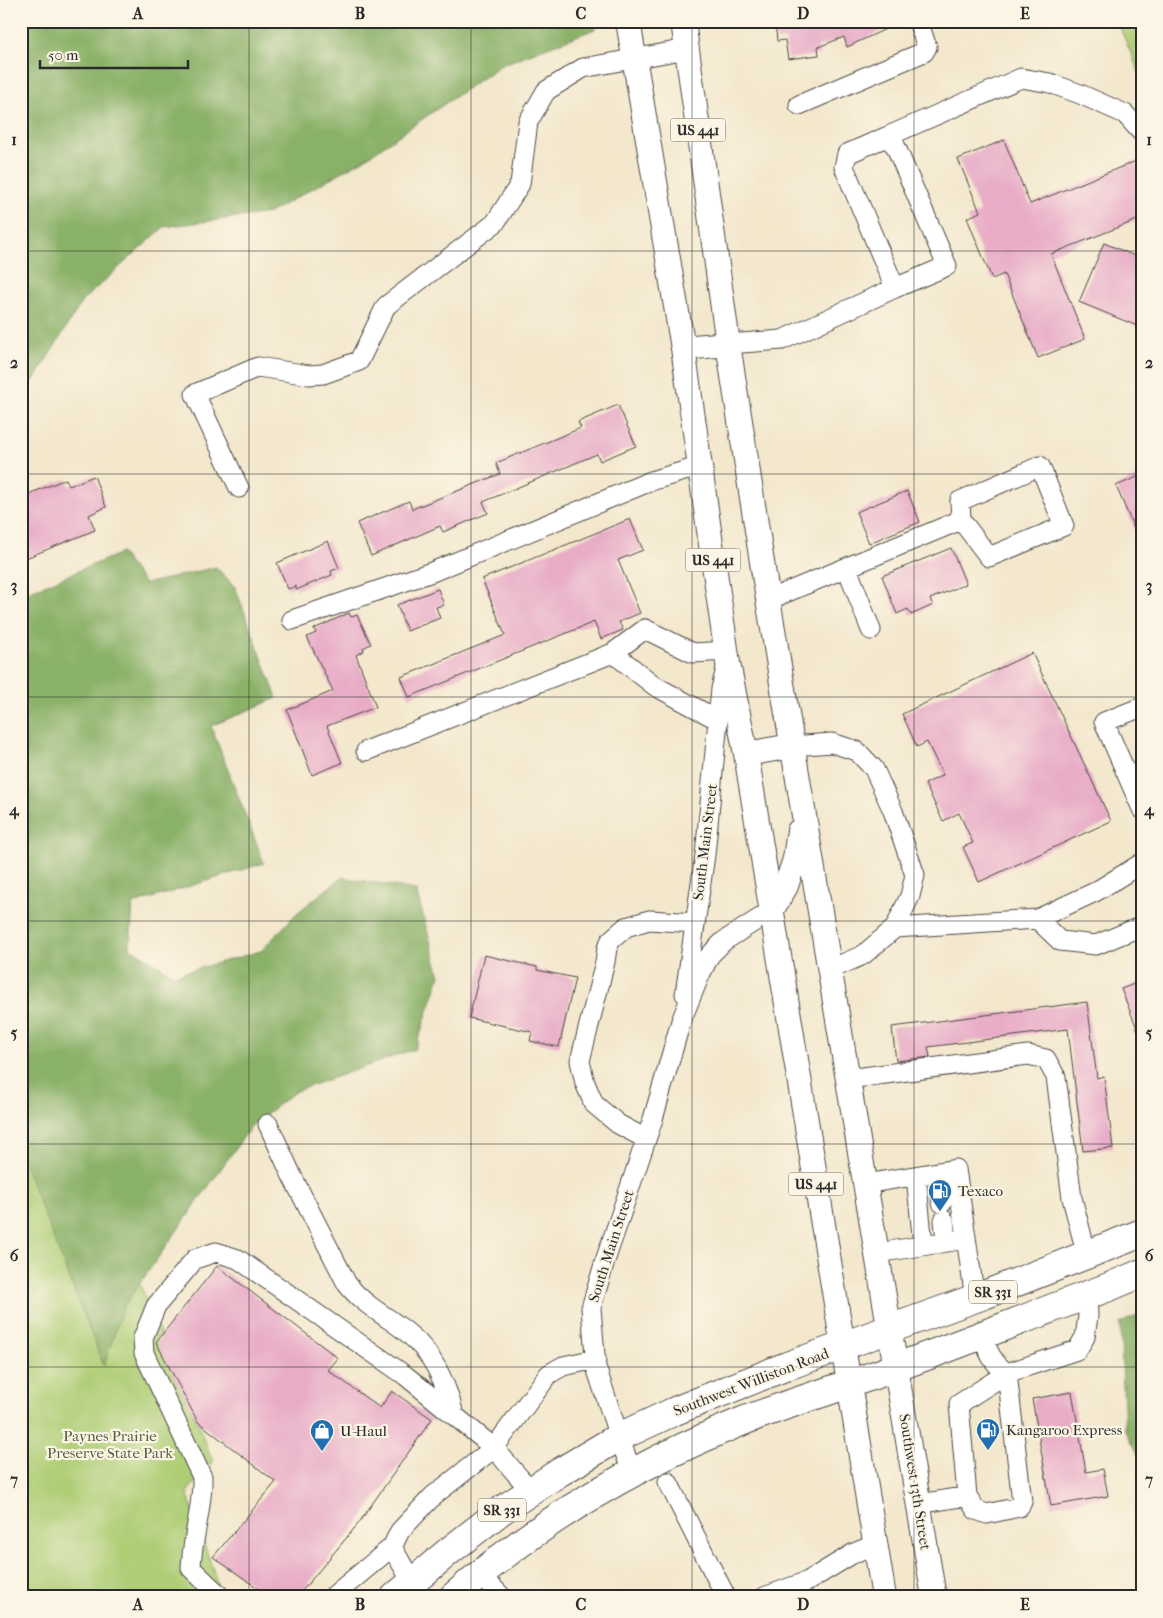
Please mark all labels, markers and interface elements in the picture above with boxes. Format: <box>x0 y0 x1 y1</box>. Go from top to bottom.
text: A <box>132 4 144 23</box>
text: B <box>355 4 365 23</box>
text: C <box>576 4 587 23</box>
text: D <box>797 4 809 23</box>
text: E <box>1020 4 1030 23</box>
scale bar <box>40 38 188 70</box>
text: 50 m <box>48 46 79 64</box>
road number: US 441 <box>670 118 726 142</box>
text: 1 <box>11 130 17 149</box>
text: 1 <box>1146 130 1152 149</box>
text: 2 <box>10 353 18 372</box>
text: 2 <box>1145 353 1153 372</box>
road number: US 441 <box>686 548 740 572</box>
text: 3 <box>11 576 17 596</box>
text: 3 <box>1146 576 1152 596</box>
street label: South Main Street <box>689 782 721 901</box>
text: 4 <box>8 800 20 820</box>
text: 4 <box>1143 800 1155 820</box>
text: 5 <box>11 1023 18 1042</box>
text: 5 <box>1146 1023 1153 1042</box>
road number: US 441 <box>788 1172 844 1196</box>
fuel station icon: Texaco <box>927 1178 953 1212</box>
place label: Texaco <box>958 1182 1004 1200</box>
street label: South Main Street <box>584 1187 638 1305</box>
text: 6 <box>10 1246 19 1265</box>
text: 6 <box>1145 1246 1154 1265</box>
road number: SR 331 <box>969 1280 1017 1304</box>
street label: Southwest Williston Road <box>671 1344 832 1420</box>
street label: Southwest 13th Street <box>895 1413 935 1552</box>
fuel station icon: Kangaroo Express <box>975 1417 1001 1451</box>
shop icon: U-Haul <box>309 1418 335 1452</box>
place label: Kangaroo Express <box>1006 1421 1123 1439</box>
place label: U-Haul <box>340 1422 387 1440</box>
park label: Paynes Prairie Preserve State Park <box>47 1427 173 1462</box>
text: 7 <box>9 1470 18 1489</box>
text: 7 <box>1144 1470 1153 1489</box>
road number: SR 331 <box>478 1498 526 1522</box>
text: A <box>132 1595 144 1614</box>
text: B <box>355 1595 365 1614</box>
text: C <box>576 1595 587 1614</box>
text: D <box>797 1595 809 1614</box>
text: E <box>1020 1595 1030 1614</box>

